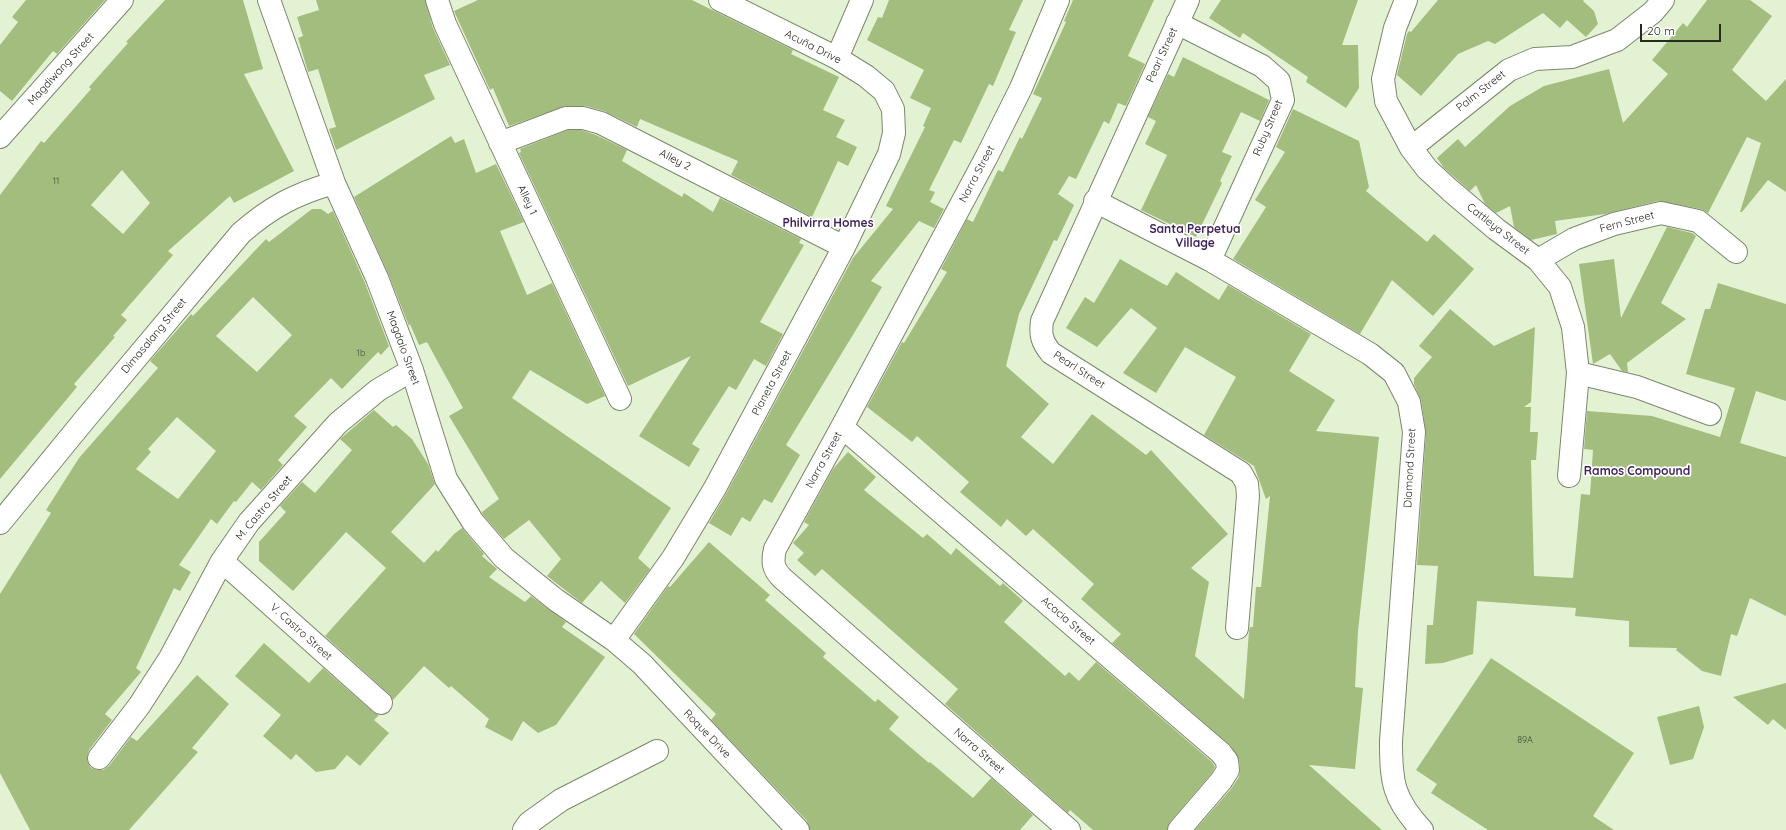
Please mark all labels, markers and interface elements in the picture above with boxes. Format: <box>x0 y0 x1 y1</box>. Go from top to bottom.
scale bar <box>1642 16 1723 42</box>
text: 20 m <box>1647 23 1675 38</box>
street label: Pearl Street <box>1144 25 1180 85</box>
street label: Acuña Drive <box>783 27 843 67</box>
street label: Magdiwang Street <box>25 30 97 108</box>
street label: Palm Street <box>1454 68 1508 114</box>
street label: Ruby Street <box>1250 98 1286 158</box>
street label: Narra Street <box>956 143 998 205</box>
street label: Alley 2 <box>657 146 693 174</box>
house number: 11 <box>53 176 59 186</box>
street label: Alley 1 <box>514 183 540 217</box>
street label: Cattleya Street <box>1464 200 1532 258</box>
street label: Fern Street <box>1598 208 1656 236</box>
district label: Philvirra Homes <box>783 216 873 230</box>
district label: Santa Perpetua Village <box>1149 222 1241 250</box>
street label: Dimasalang Street <box>119 296 189 376</box>
street label: Magdalo Street <box>383 309 423 387</box>
house number: 1b <box>357 348 365 358</box>
street label: Planeta Street <box>749 348 795 418</box>
street label: Pearl Street <box>1051 348 1107 392</box>
street label: Diamond Street <box>1401 428 1419 508</box>
street label: Narra Street <box>803 429 845 491</box>
district label: Ramos Compound <box>1584 464 1690 478</box>
street label: M. Castro Street <box>233 473 295 543</box>
street label: Acacia Street <box>1038 594 1098 648</box>
street label: V. Castro Street <box>267 601 335 663</box>
street label: Roque Drive <box>681 707 733 761</box>
street label: Narra Street <box>951 725 1007 777</box>
house number: 89A <box>1517 735 1533 745</box>

